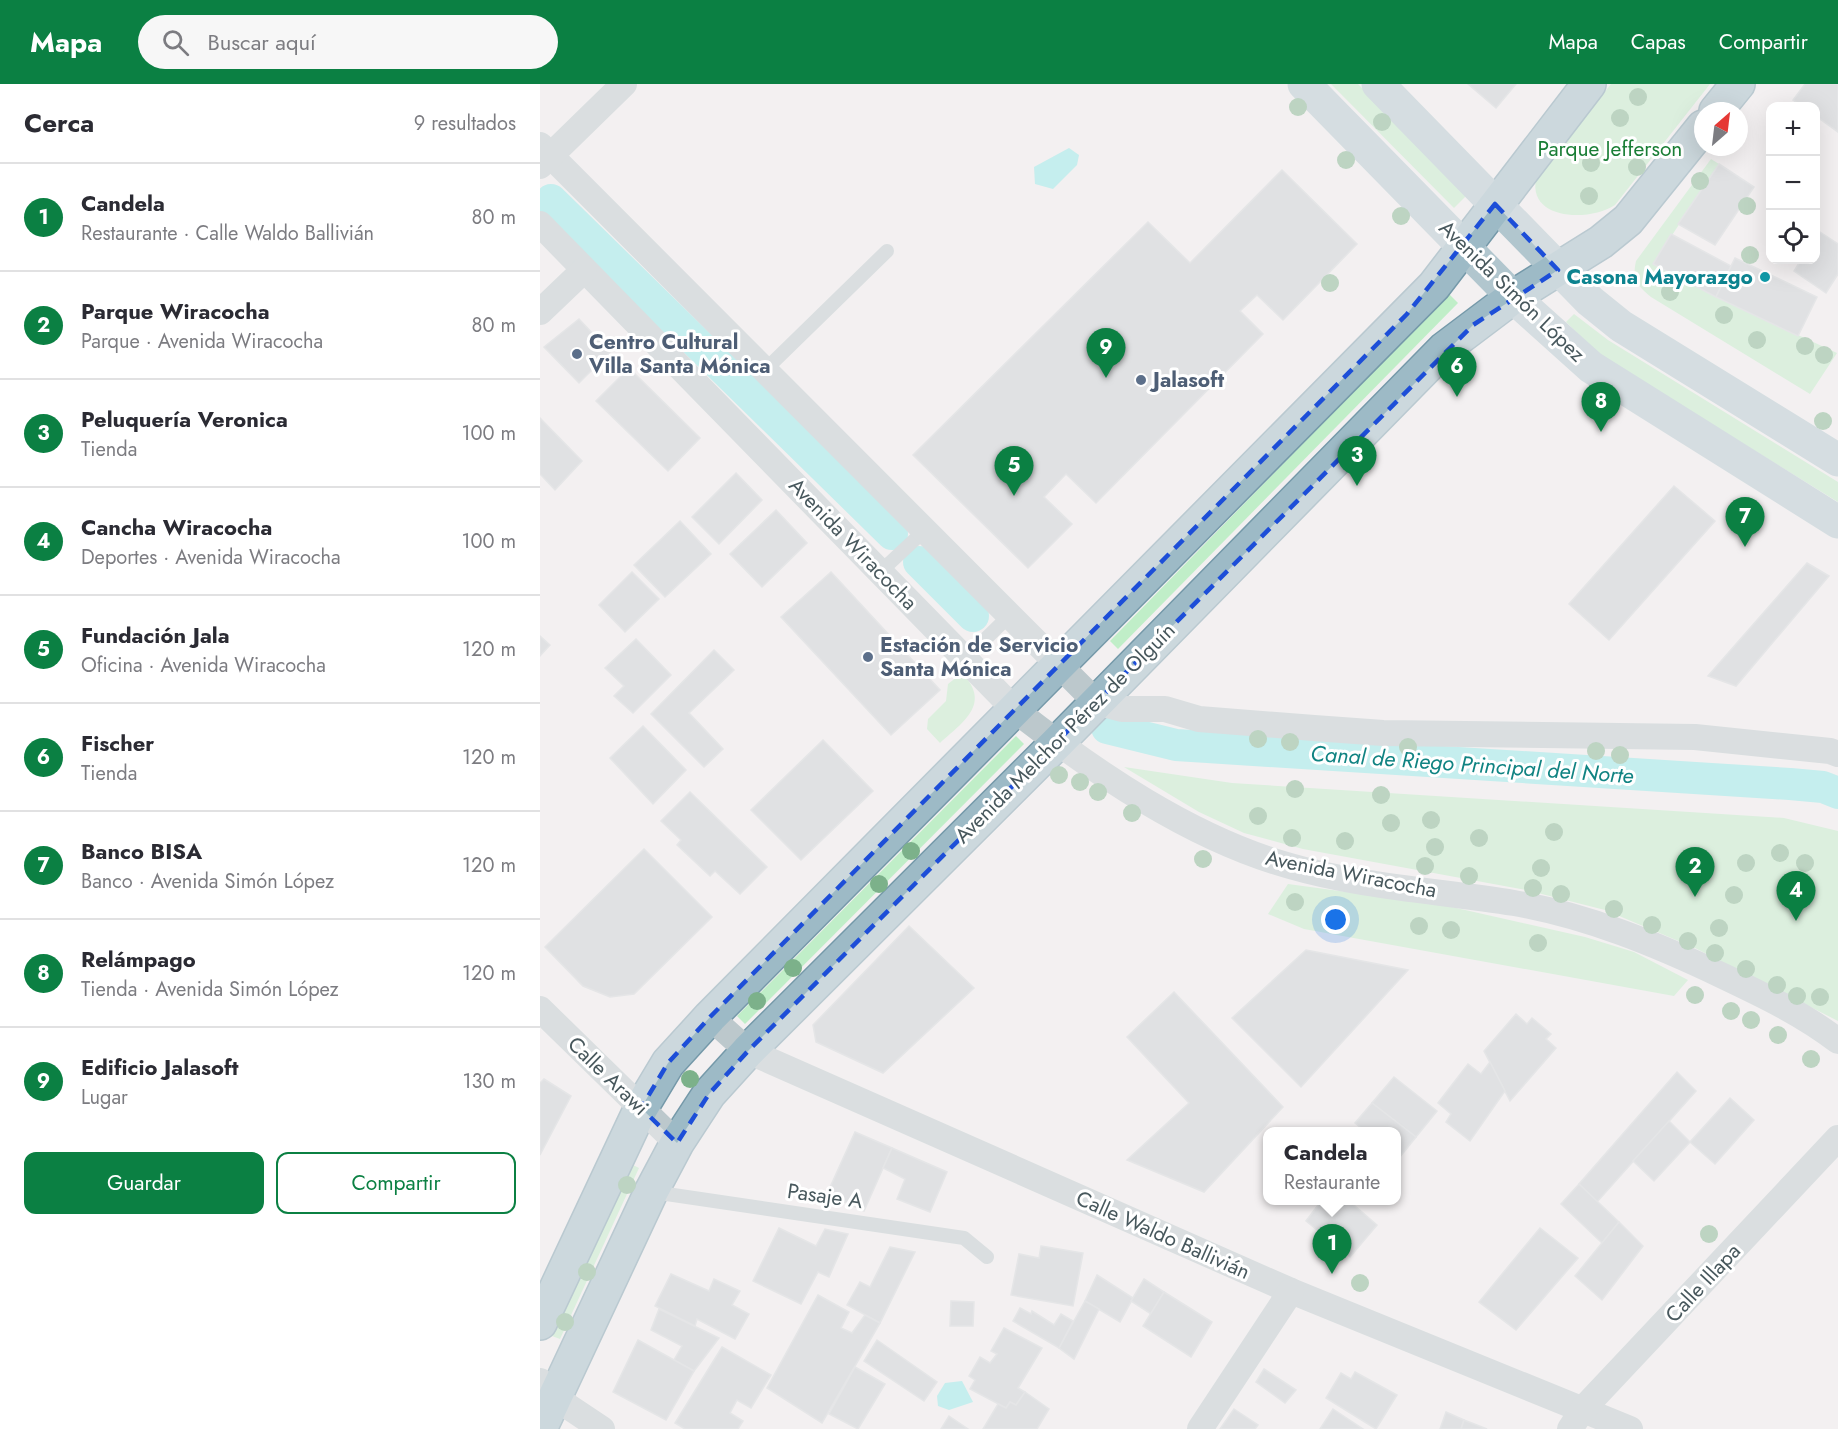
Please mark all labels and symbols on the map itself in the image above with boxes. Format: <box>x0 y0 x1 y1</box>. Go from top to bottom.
north arrow <box>1694 102 1748 156</box>
park label: Parque Jefferson <box>1538 134 1682 164</box>
street label: Avenida Simón López <box>1432 213 1592 369</box>
place label: Casona Mayorazgo <box>1567 262 1753 292</box>
marker: Casona Mayorazgo <box>1758 270 1772 284</box>
place label: Centro Cultural Villa Santa Mónica <box>588 327 771 381</box>
pin: 9 <box>1086 328 1126 378</box>
marker: Centro Cultural Villa Santa Mónica <box>570 347 584 361</box>
pin: 6 <box>1438 348 1476 397</box>
place label: Jalasoft <box>1149 365 1224 395</box>
marker: Jalasoft <box>1134 373 1148 387</box>
pin: 8 <box>1582 382 1620 432</box>
pin: 3 <box>1338 436 1376 486</box>
pin: 5 <box>994 446 1034 496</box>
street label: Avenida Wiracocha <box>782 471 924 617</box>
pin: 7 <box>1726 498 1764 547</box>
street label: Avenida Melchor Pérez de Olguín <box>948 616 1182 850</box>
place label: Estación de Servicio Santa Mónica <box>880 630 1078 684</box>
marker: Estación de Servicio Santa Mónica <box>861 650 875 664</box>
water label: Canal de Riego Principal del Norte <box>1309 737 1635 791</box>
street label: Avenida Wiracocha <box>1263 843 1439 905</box>
pin: 2 <box>1676 848 1714 897</box>
pin: 4 <box>1776 872 1816 921</box>
your location <box>1321 905 1350 934</box>
street label: Calle Arawi <box>561 1030 655 1122</box>
street label: Pasaje A <box>785 1176 865 1216</box>
street label: Calle Waldo Ballivián <box>1071 1183 1255 1287</box>
pin: 1 <box>1312 1224 1352 1274</box>
street label: Calle Illapa <box>1659 1237 1747 1329</box>

